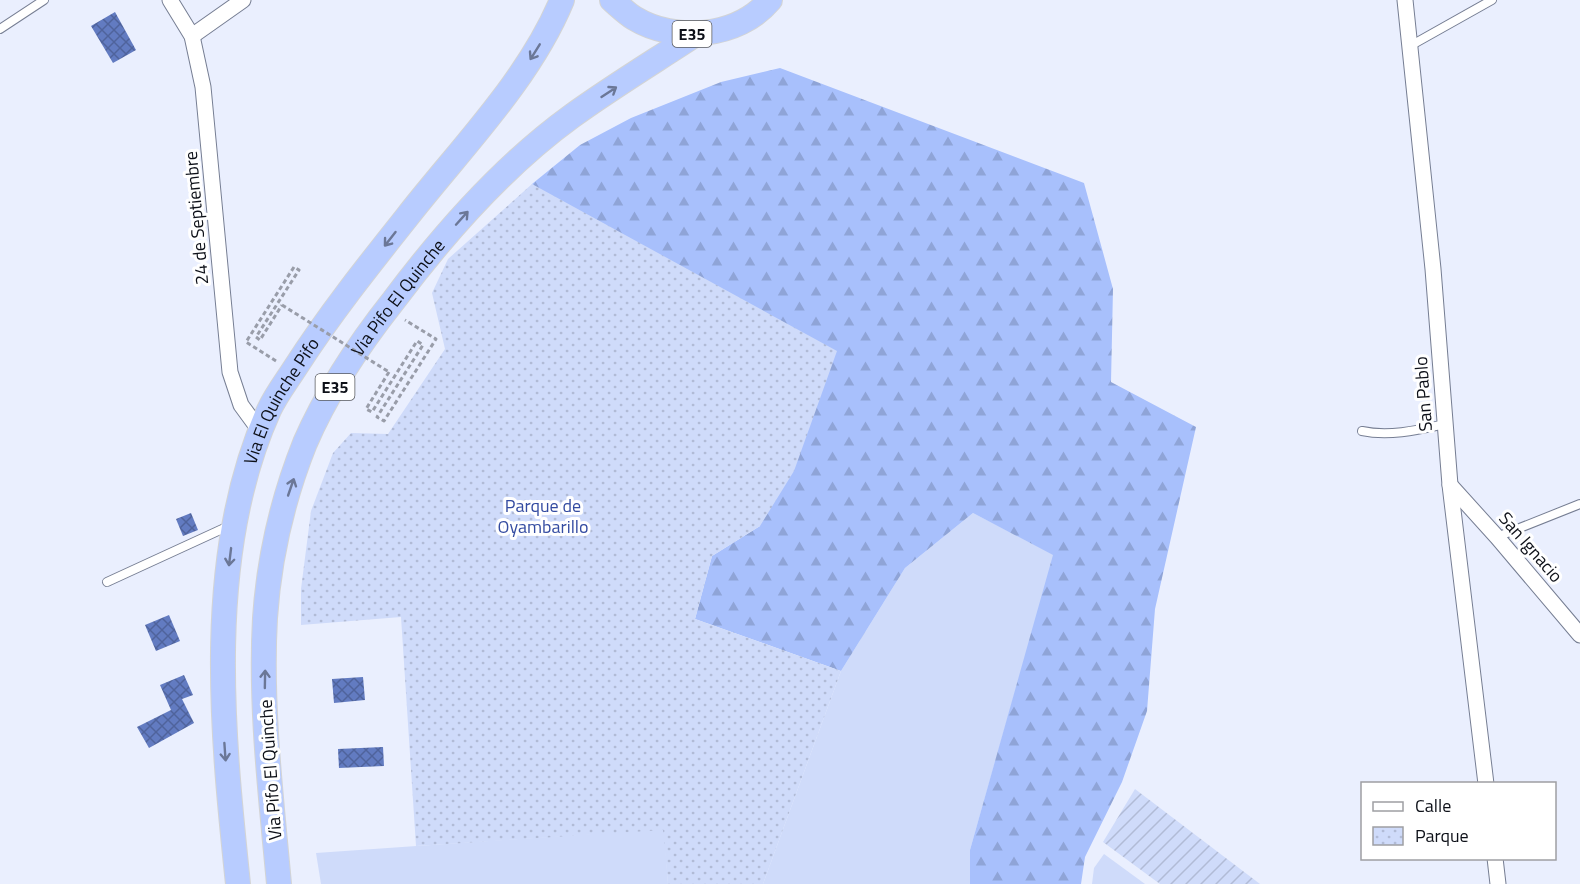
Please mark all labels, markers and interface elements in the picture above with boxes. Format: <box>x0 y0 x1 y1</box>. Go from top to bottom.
road number: E35 <box>672 21 712 47</box>
one-way arrow <box>529 43 541 60</box>
one-way arrow <box>600 85 617 97</box>
street label: 24 de Septiembre <box>177 150 215 286</box>
one-way arrow <box>454 211 468 226</box>
one-way arrow <box>383 230 396 246</box>
street label: Via Pifo El Quinche <box>344 233 451 361</box>
street label: Via El Quinche Pifo <box>236 332 325 468</box>
street label: San Pablo <box>1407 356 1439 432</box>
road number: E35 <box>316 374 354 400</box>
one-way arrow <box>286 478 297 497</box>
park label: Parque de Oyambarillo <box>498 492 588 540</box>
street label: San Ignacio <box>1493 506 1569 588</box>
one-way arrow <box>225 547 236 567</box>
one-way arrow <box>259 670 271 690</box>
street label: Via Pifo El Quinche <box>252 699 288 841</box>
one-way arrow <box>220 741 231 761</box>
legend <box>1361 782 1556 860</box>
text: Calle <box>1415 792 1451 819</box>
text: Parque <box>1415 822 1469 849</box>

